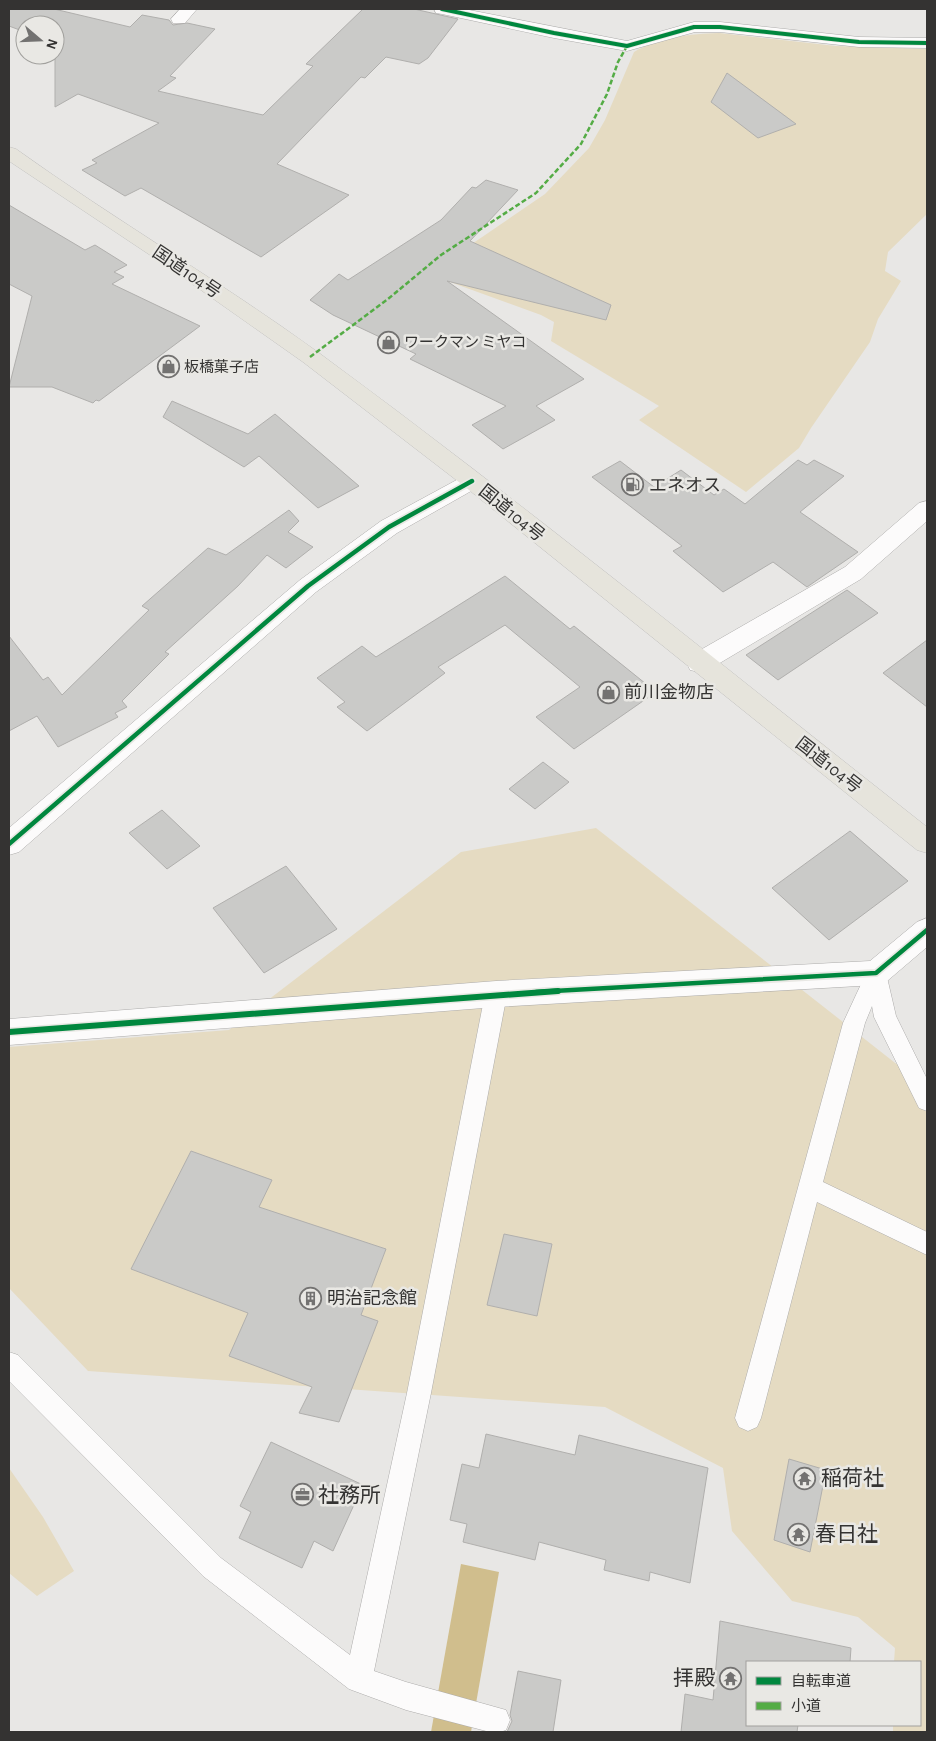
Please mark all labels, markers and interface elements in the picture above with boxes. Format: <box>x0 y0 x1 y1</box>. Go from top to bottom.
north arrow <box>15 15 65 65</box>
text: N <box>43 37 60 51</box>
street label: 国道104号 <box>149 242 225 302</box>
shop icon: ワークマン ミヤコ <box>376 330 400 354</box>
place label: ワークマン ミヤコ <box>404 334 526 350</box>
shop icon: 板橋菓子店 <box>156 355 180 379</box>
place label: 板橋菓子店 <box>184 359 259 375</box>
fuel station icon: エネオス <box>621 473 645 497</box>
place label: エネオス <box>649 477 721 495</box>
street label: 国道104号 <box>475 481 549 545</box>
shop icon: 前川金物店 <box>596 680 620 704</box>
place label: 前川金物店 <box>624 682 714 702</box>
street label: 国道104号 <box>792 733 866 797</box>
building icon: 明治記念館 <box>299 1286 323 1310</box>
place label: 明治記念館 <box>327 1288 417 1308</box>
temple icon: 稲荷社 <box>793 1466 817 1490</box>
place label: 稲荷社 <box>821 1467 884 1489</box>
office icon: 社務所 <box>290 1483 314 1507</box>
place label: 社務所 <box>318 1484 381 1506</box>
temple icon: 春日社 <box>787 1522 811 1546</box>
place label: 春日社 <box>815 1523 878 1545</box>
legend <box>746 1661 921 1726</box>
temple icon: 拝殿 <box>719 1666 743 1690</box>
place label: 拝殿 <box>673 1667 715 1689</box>
text: 自転車道 <box>791 1673 851 1689</box>
text: 小道 <box>791 1698 821 1714</box>

